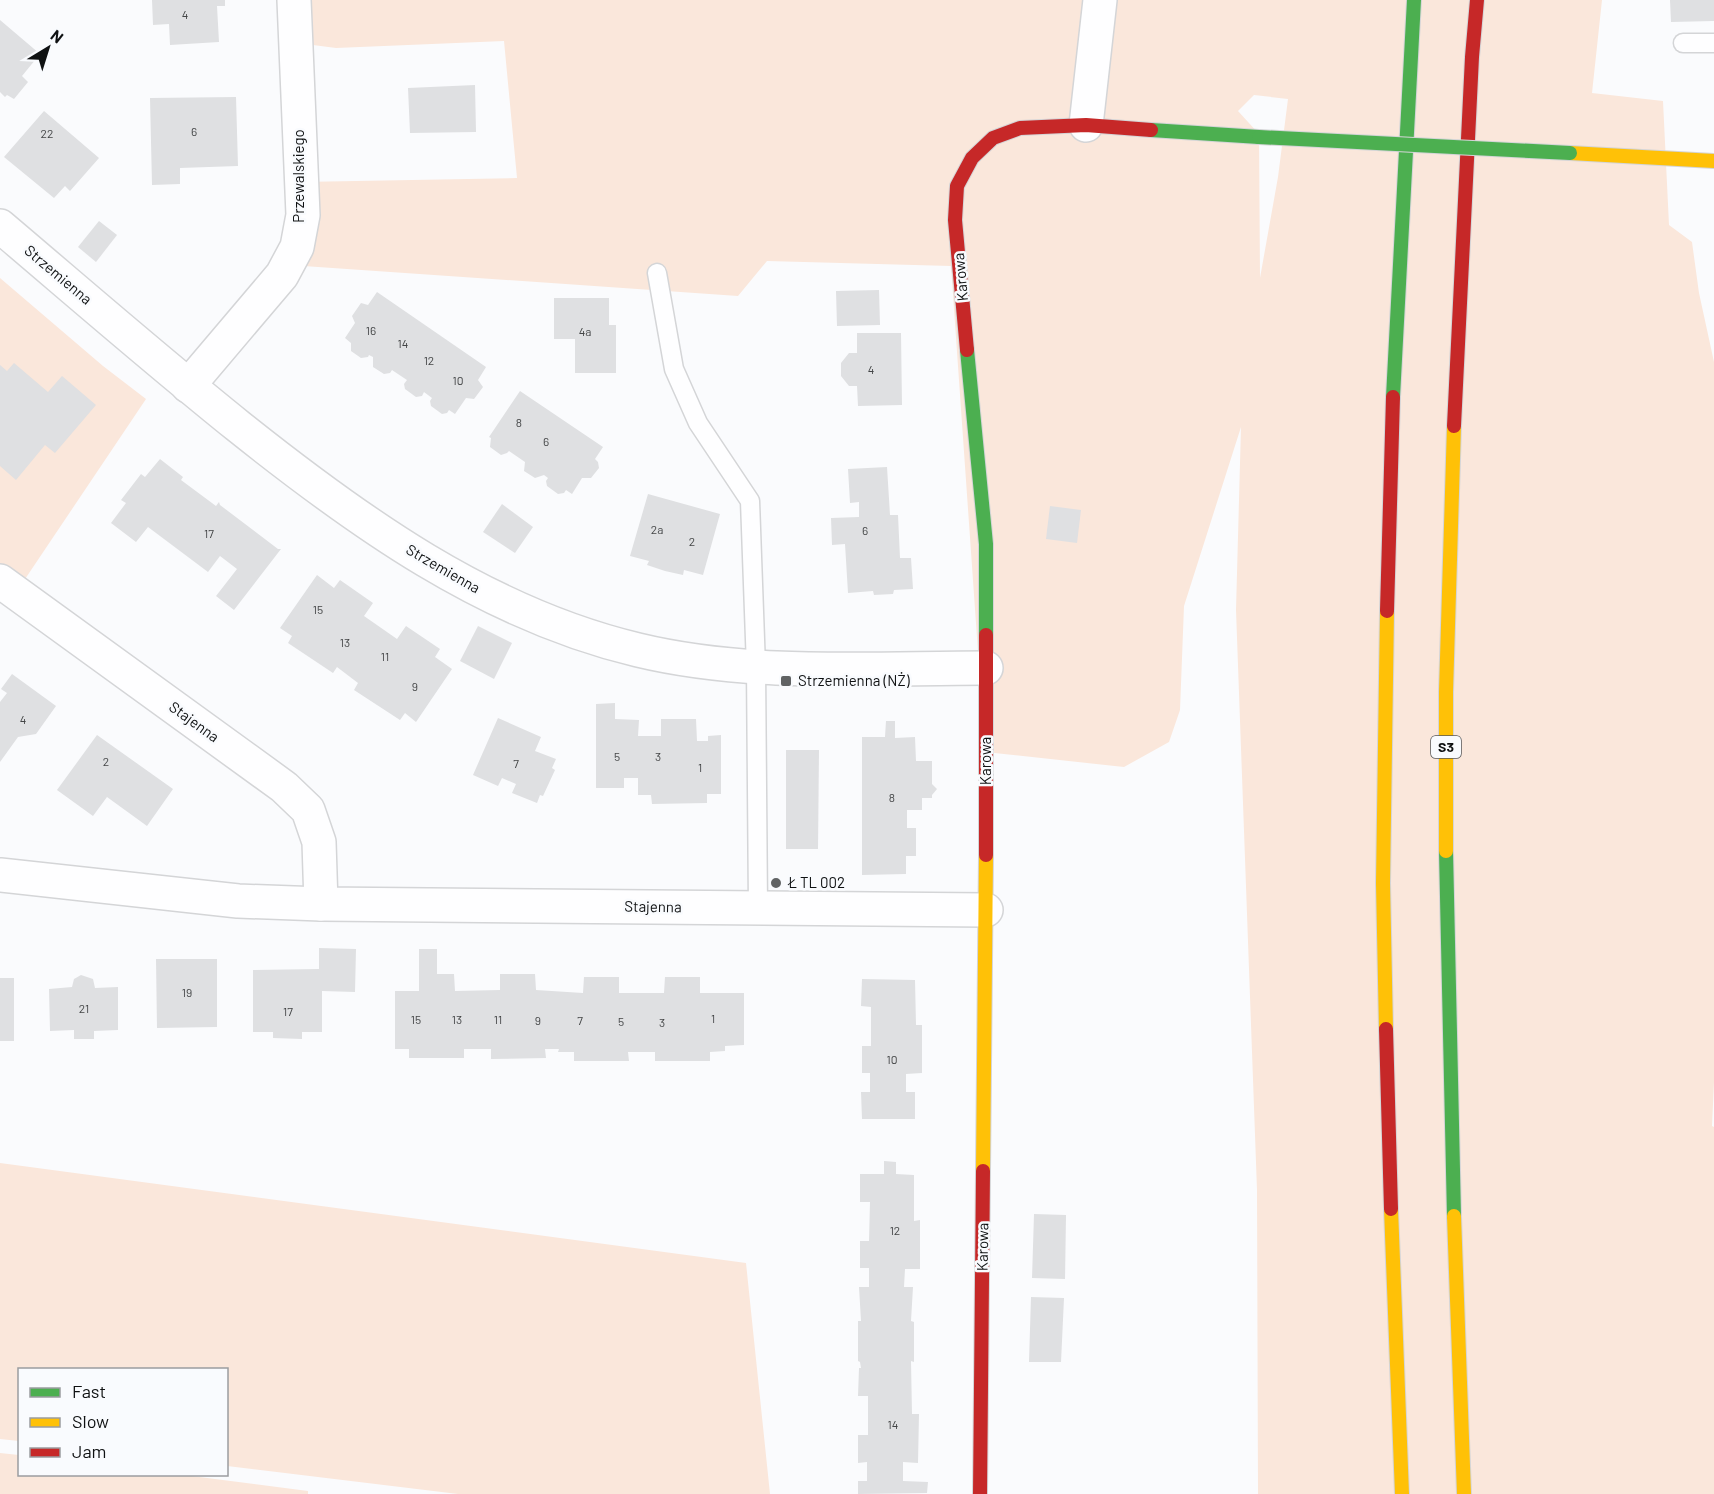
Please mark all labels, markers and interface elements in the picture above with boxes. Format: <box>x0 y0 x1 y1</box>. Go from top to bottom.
house number: 4 <box>182 7 188 21</box>
north arrow <box>18 18 78 78</box>
text: N <box>48 25 68 47</box>
house number: 6 <box>191 124 197 138</box>
house number: 22 <box>41 126 53 140</box>
street label: Przewalskiego <box>289 129 307 223</box>
street label: Strzemienna <box>21 241 96 308</box>
street label: Karowa <box>949 252 971 302</box>
house number: 16 <box>366 323 376 337</box>
house number: 4a <box>579 324 591 338</box>
house number: 14 <box>398 336 408 350</box>
house number: 12 <box>424 353 434 367</box>
house number: 4 <box>868 362 874 376</box>
house number: 10 <box>453 373 463 387</box>
house number: 8 <box>516 415 522 429</box>
house number: 6 <box>543 434 549 448</box>
house number: 2a <box>651 522 663 536</box>
house number: 6 <box>862 523 868 537</box>
house number: 17 <box>204 526 214 540</box>
house number: 2 <box>689 534 695 548</box>
street label: Strzemienna <box>403 540 484 597</box>
house number: 15 <box>313 602 323 616</box>
house number: 13 <box>340 635 350 649</box>
house number: 11 <box>381 649 389 663</box>
place label: Strzemienna (NŻ) <box>798 671 910 689</box>
marker: Strzemienna (NŻ) <box>779 674 793 688</box>
house number: 9 <box>412 679 418 693</box>
street label: Stajenna <box>166 697 223 745</box>
house number: 4 <box>20 712 26 726</box>
road number: S3 <box>1431 736 1461 758</box>
street label: Karowa <box>976 737 994 785</box>
house number: 5 <box>614 749 620 763</box>
house number: 3 <box>655 749 661 763</box>
house number: 2 <box>103 754 109 768</box>
house number: 7 <box>513 756 519 770</box>
house number: 1 <box>698 760 702 774</box>
house number: 8 <box>889 790 895 804</box>
place label: Ł TL 002 <box>787 873 845 891</box>
marker: Ł TL 002 <box>769 876 783 890</box>
street label: Stajenna <box>624 897 682 915</box>
house number: 19 <box>182 985 192 999</box>
house number: 21 <box>79 1001 89 1015</box>
house number: 17 <box>283 1004 293 1018</box>
house number: 1 <box>711 1011 715 1025</box>
house number: 15 <box>411 1012 421 1026</box>
house number: 13 <box>452 1012 462 1026</box>
house number: 11 <box>494 1012 502 1026</box>
house number: 9 <box>535 1013 541 1027</box>
house number: 7 <box>577 1013 583 1027</box>
house number: 5 <box>618 1014 624 1028</box>
house number: 3 <box>659 1015 665 1029</box>
house number: 10 <box>887 1052 897 1066</box>
house number: 12 <box>890 1223 900 1237</box>
street label: Karowa <box>973 1223 991 1271</box>
legend <box>18 1368 228 1476</box>
text: Fast <box>72 1380 106 1402</box>
text: Slow <box>72 1410 109 1432</box>
house number: 14 <box>888 1417 898 1431</box>
text: Jam <box>72 1440 106 1462</box>

